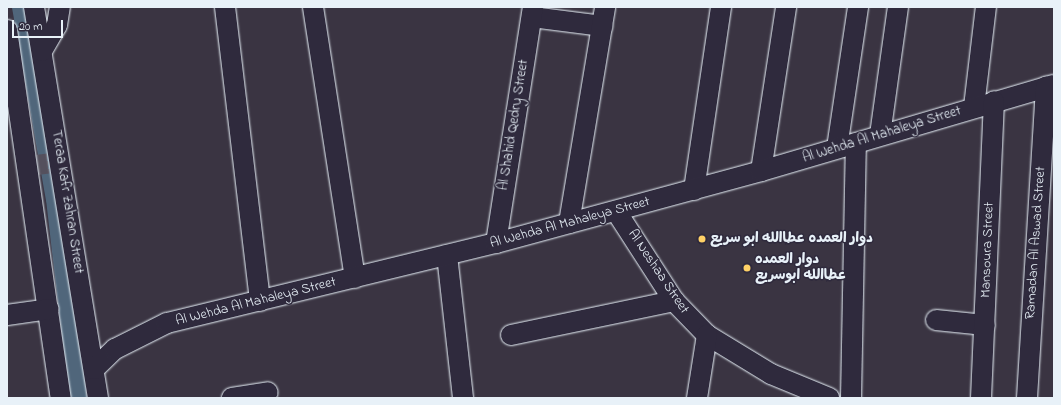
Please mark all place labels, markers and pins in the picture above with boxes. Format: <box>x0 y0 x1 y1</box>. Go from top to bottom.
place label: دوار العمده عطاالله ابو سريع <box>710 231 873 247</box>
marker: دوار العمده عطاالله ابو سريع <box>697 234 707 244</box>
place label: دوار العمده عطاالله ابوسريع <box>755 252 846 284</box>
marker: دوار العمده عطاالله ابوسريع <box>742 263 752 273</box>

